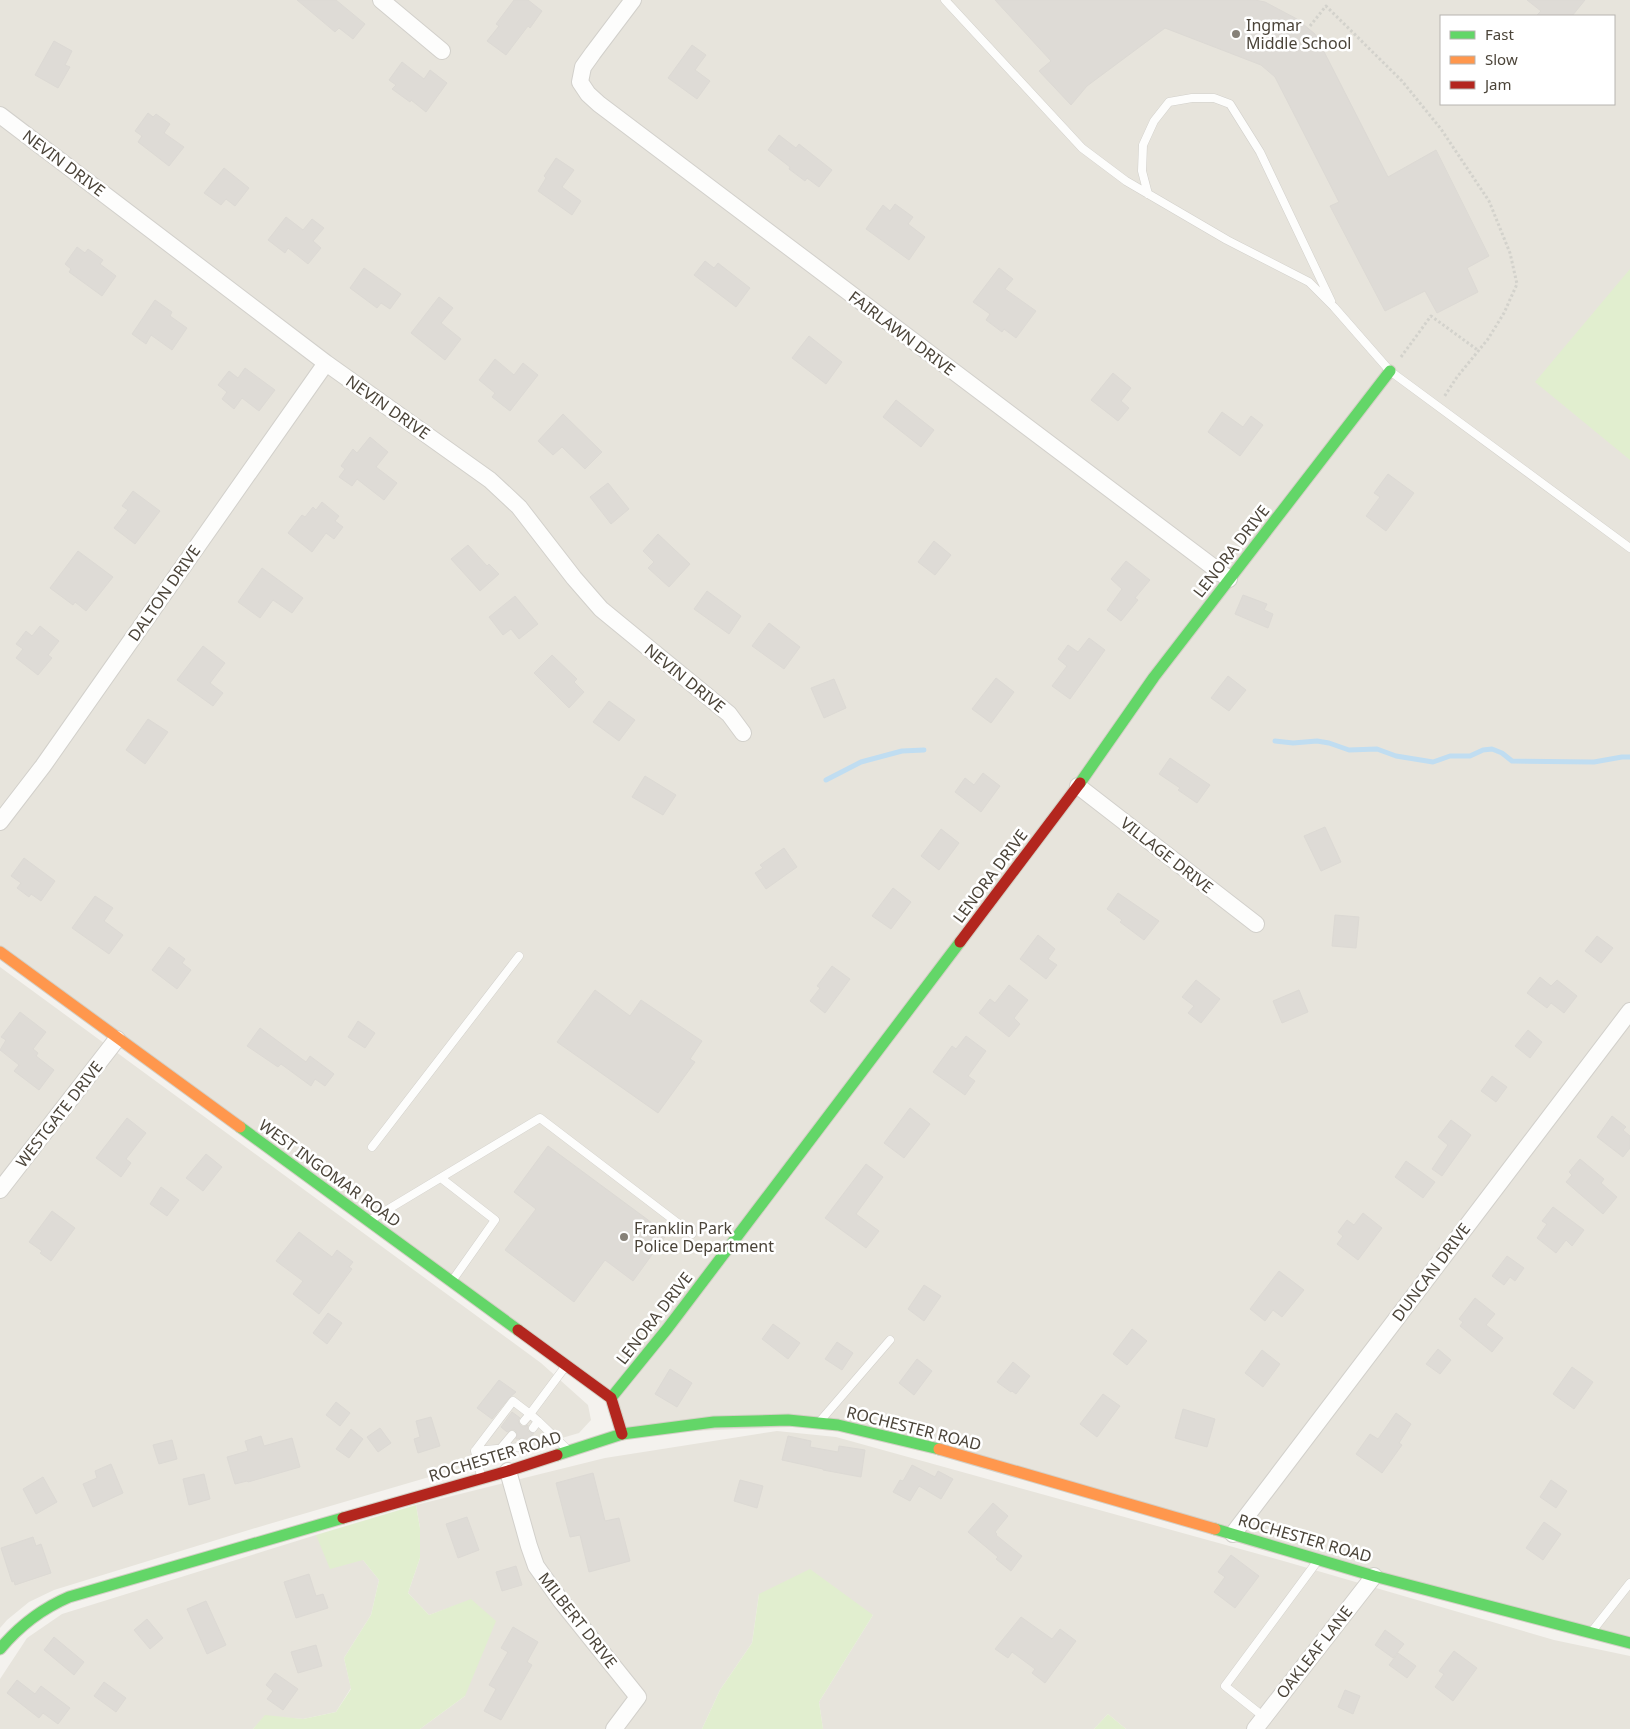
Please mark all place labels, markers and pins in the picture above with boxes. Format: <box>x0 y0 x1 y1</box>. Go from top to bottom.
place label: Ingmar Middle School <box>1246 14 1351 54</box>
marker: Ingmar Middle School <box>1230 28 1242 40</box>
place label: Franklin Park Police Department <box>634 1217 774 1257</box>
marker: Franklin Park Police Department <box>618 1231 630 1243</box>

